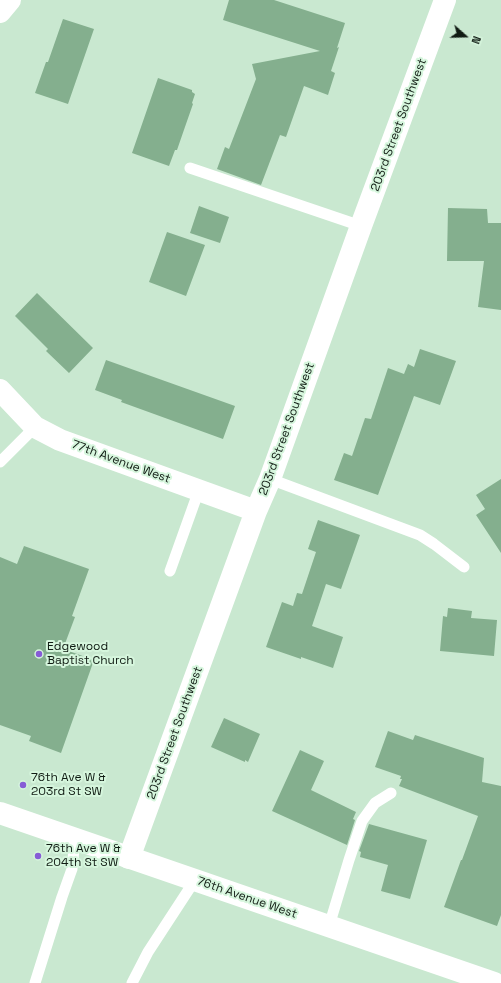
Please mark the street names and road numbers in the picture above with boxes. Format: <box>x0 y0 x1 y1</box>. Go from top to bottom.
street label: 203rd Street Southwest <box>368 57 430 193</box>
street label: 203rd Street Southwest <box>256 361 318 497</box>
street label: 77th Avenue West <box>70 437 172 487</box>
street label: 203rd Street Southwest <box>144 665 206 801</box>
street label: 76th Avenue West <box>195 874 299 922</box>

